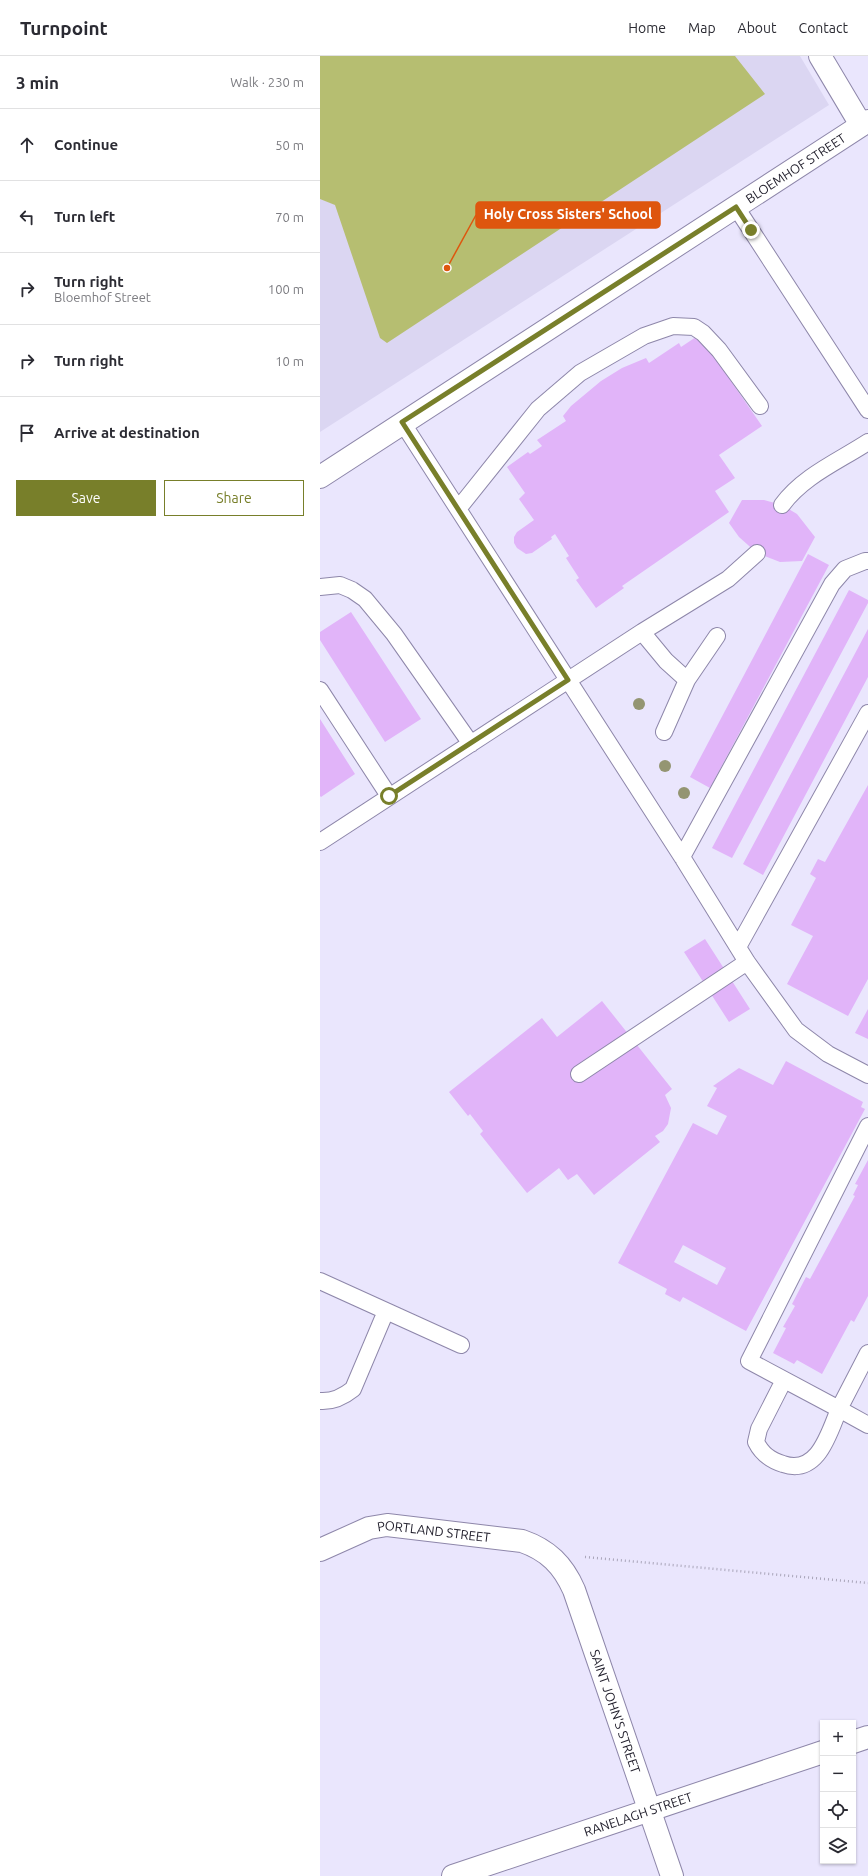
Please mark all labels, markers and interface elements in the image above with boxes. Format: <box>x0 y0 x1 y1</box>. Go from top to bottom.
text: Turnpoint <box>20 17 108 39</box>
text: Home <box>628 20 666 36</box>
text: Map <box>688 20 716 36</box>
text: About <box>738 20 777 36</box>
text: Contact <box>799 20 848 36</box>
text: 3 min <box>16 73 59 92</box>
text: Walk · 230 m <box>230 75 304 89</box>
street label: BLOEMHOF STREET <box>743 131 848 206</box>
icon: ahead <box>16 134 38 156</box>
text: Continue <box>54 136 118 153</box>
text: 50 m <box>275 138 304 152</box>
callout: Holy Cross Sisters' School <box>476 202 660 228</box>
icon: left <box>16 206 38 228</box>
text: Holy Cross Sisters' School <box>484 206 652 222</box>
text: Turn left <box>54 208 115 225</box>
text: 70 m <box>275 210 304 224</box>
route end <box>742 221 760 239</box>
text: Turn right <box>54 273 124 290</box>
icon: right <box>16 278 38 300</box>
text: 100 m <box>268 282 304 296</box>
text: Bloemhof Street <box>54 290 151 304</box>
icon: right <box>16 350 38 372</box>
text: Turn right <box>54 352 124 369</box>
text: 10 m <box>275 354 304 368</box>
icon: arrive <box>16 422 38 444</box>
text: Arrive at destination <box>54 424 200 441</box>
button: Save <box>16 480 156 516</box>
button: Share <box>164 480 304 516</box>
route start <box>380 787 398 805</box>
street label: PORTLAND STREET <box>376 1518 491 1544</box>
street label: SAINT JOHN'S STREET <box>588 1648 643 1775</box>
map controls <box>820 1720 856 1864</box>
button: + <box>820 1720 856 1756</box>
button: − <box>820 1756 856 1792</box>
street label: RANELAGH STREET <box>582 1789 694 1839</box>
button: locate <box>820 1792 856 1828</box>
button: layers <box>820 1828 856 1864</box>

